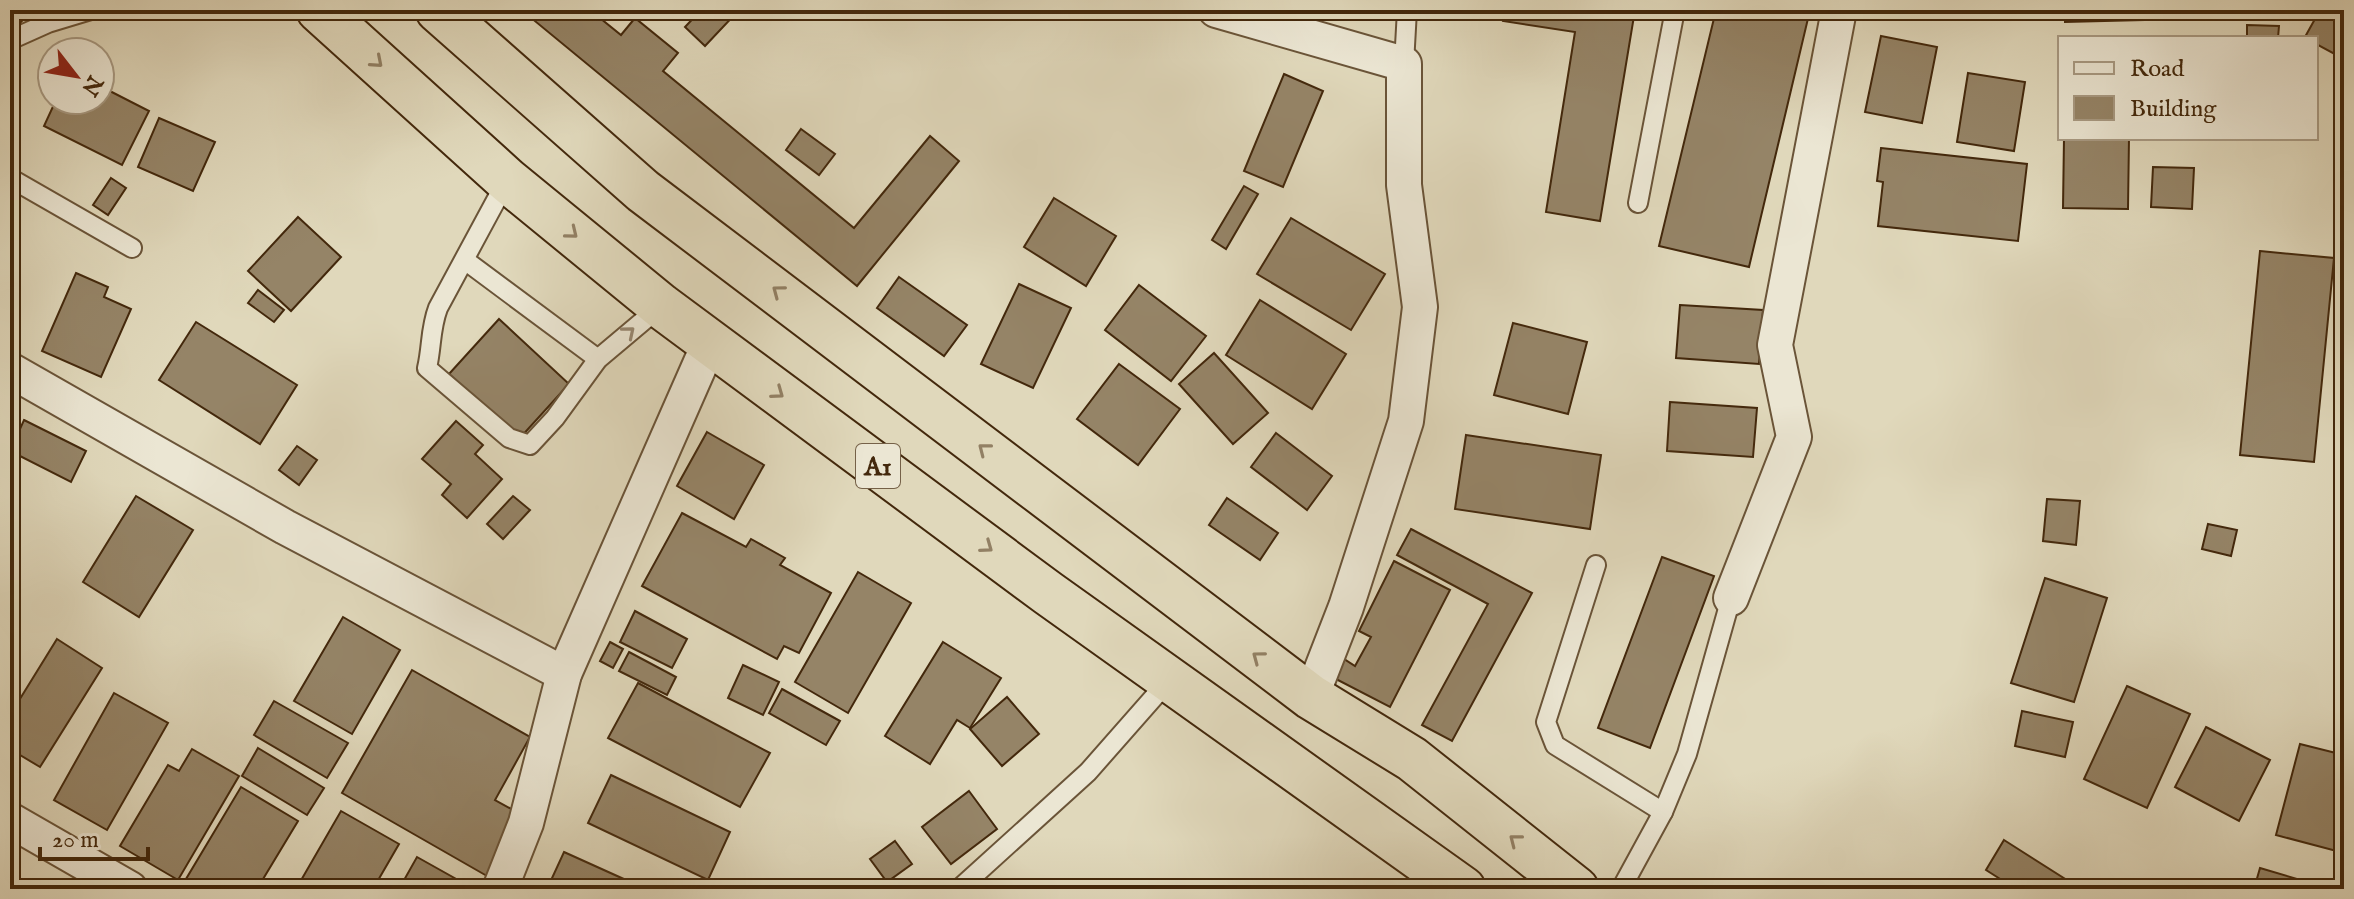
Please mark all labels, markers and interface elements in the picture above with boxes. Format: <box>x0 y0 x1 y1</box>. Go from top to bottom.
north arrow <box>36 36 116 116</box>
legend <box>2058 36 2318 140</box>
one-way arrow <box>368 52 383 66</box>
text: Road <box>2130 54 2184 85</box>
text: N <box>75 69 109 101</box>
text: Building <box>2130 94 2217 125</box>
one-way arrow <box>563 224 578 238</box>
one-way arrow <box>772 286 787 300</box>
one-way arrow <box>619 327 634 342</box>
one-way arrow <box>769 383 784 397</box>
road number: A1 <box>856 444 900 488</box>
one-way arrow <box>978 445 993 459</box>
one-way arrow <box>978 538 993 552</box>
one-way arrow <box>1252 653 1267 667</box>
scale bar <box>40 811 148 861</box>
text: 20 m <box>52 825 99 856</box>
one-way arrow <box>1509 836 1524 850</box>

